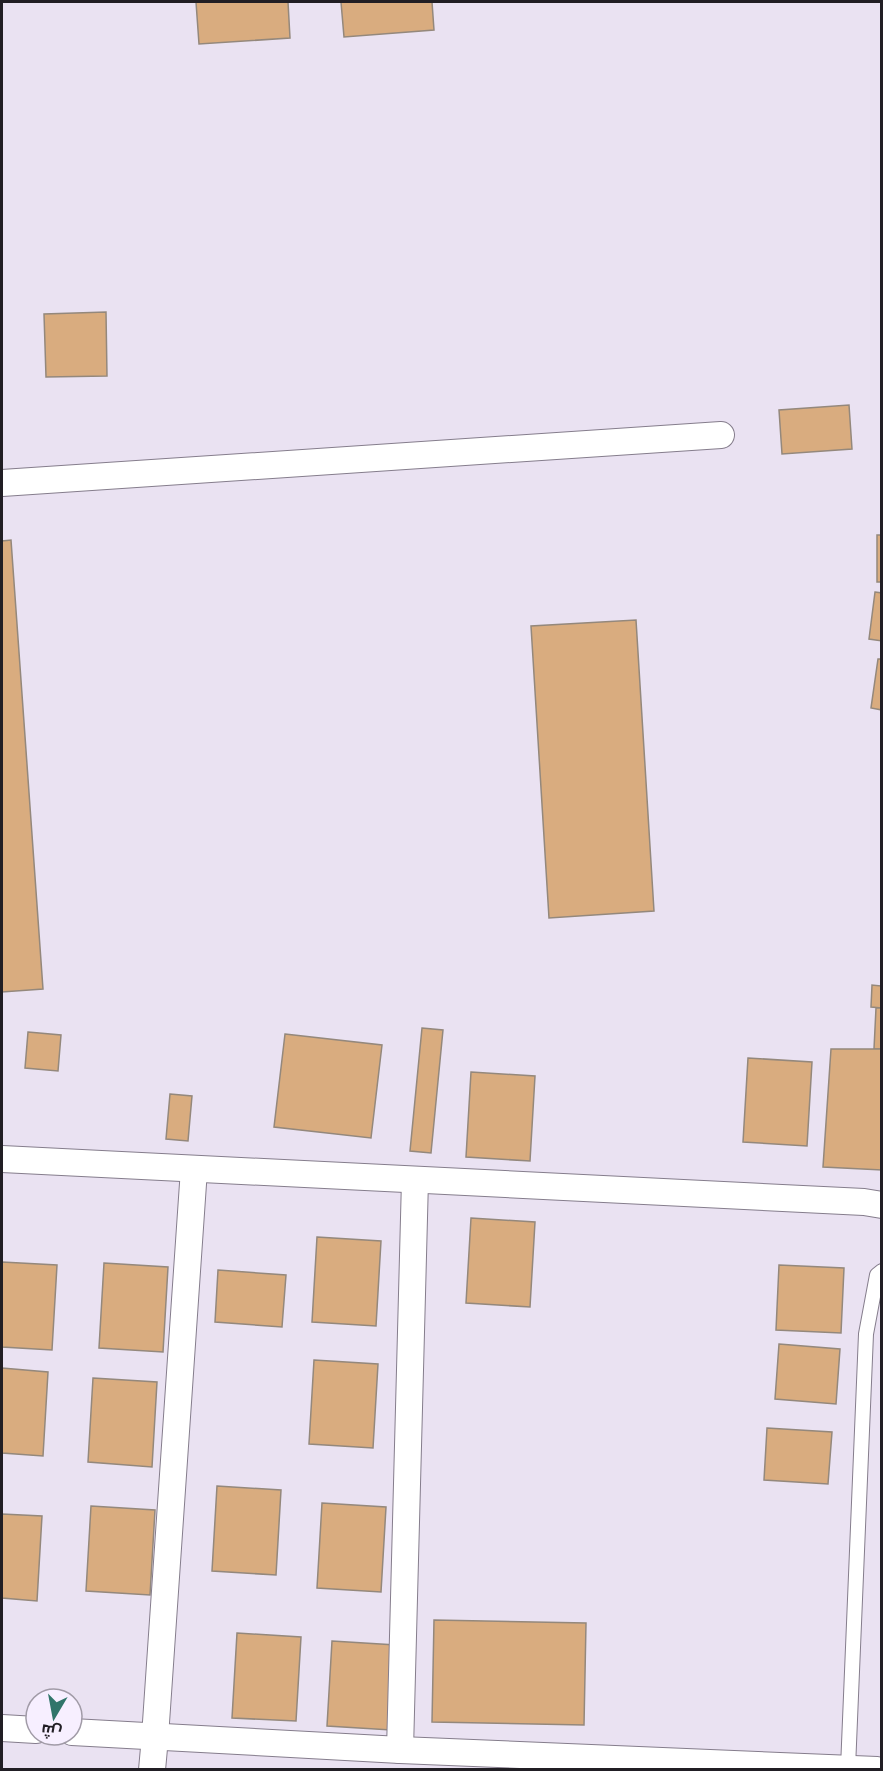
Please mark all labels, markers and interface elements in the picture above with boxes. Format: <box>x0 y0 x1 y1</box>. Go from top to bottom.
north arrow <box>24 1687 84 1747</box>
text: ش <box>40 1720 63 1742</box>

